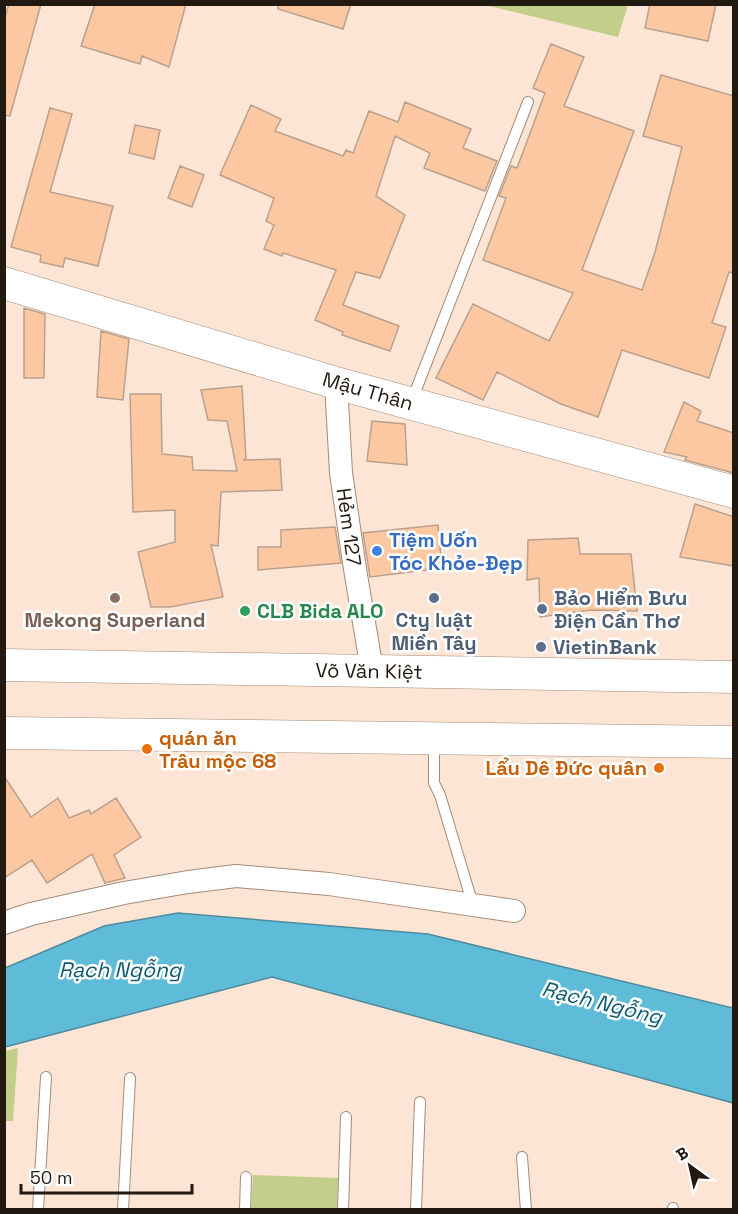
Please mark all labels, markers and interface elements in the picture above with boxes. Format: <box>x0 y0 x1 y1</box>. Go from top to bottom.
street label: Mậu Thân <box>320 366 416 416</box>
street label: Hẻm 127 <box>331 486 367 568</box>
place label: Tiệm Uốn Tóc Khỏe-Đẹp <box>389 527 523 576</box>
marker: Tiệm Uốn Tóc Khỏe-Đẹp <box>370 544 384 558</box>
place label: Bảo Hiểm Bưu Điện Cần Thơ <box>554 585 687 634</box>
marker: Mekong Superland <box>108 591 122 605</box>
marker: Cty luật Miền Tây <box>427 591 441 605</box>
place label: CLB Bida ALO <box>257 598 383 624</box>
marker: Bảo Hiểm Bưu Điện Cần Thơ <box>535 602 549 616</box>
marker: CLB Bida ALO <box>238 604 252 618</box>
place label: Mekong Superland <box>25 607 205 633</box>
place label: Cty luật Miền Tây <box>392 607 476 656</box>
place label: VietinBank <box>553 634 657 660</box>
marker: VietinBank <box>534 640 548 654</box>
street label: Võ Văn Kiệt <box>315 657 423 685</box>
place label: quán ăn Trâu mộc 68 <box>159 725 276 774</box>
marker: quán ăn Trâu mộc 68 <box>140 742 154 756</box>
place label: Lẩu Dê Đức quân <box>485 755 647 781</box>
marker: Lẩu Dê Đức quân <box>652 761 666 775</box>
water label: Rạch Ngỗng <box>59 956 183 983</box>
water label: Rạch Ngỗng <box>539 975 666 1031</box>
north arrow <box>660 1136 720 1196</box>
text: B <box>672 1142 692 1166</box>
scale bar <box>21 1157 192 1195</box>
text: 50 m <box>30 1166 72 1189</box>

